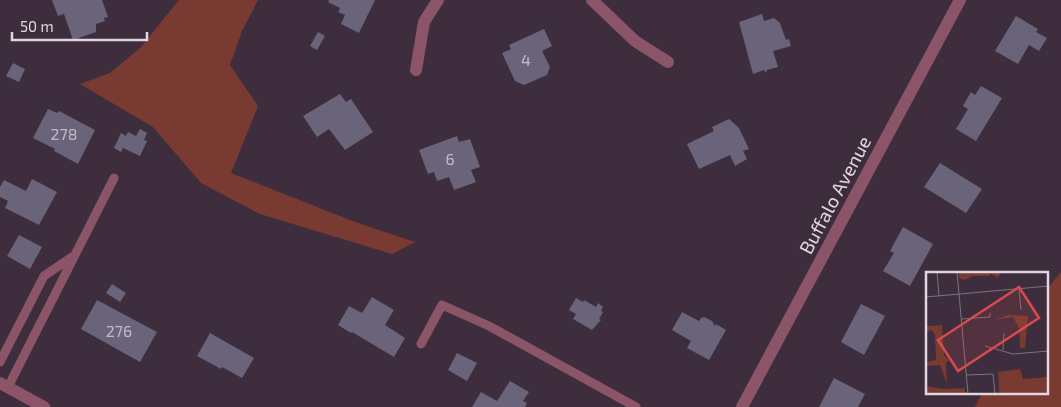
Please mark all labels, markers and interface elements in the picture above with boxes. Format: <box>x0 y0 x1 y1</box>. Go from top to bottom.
scale bar <box>12 10 148 42</box>
text: 50 m <box>20 17 54 35</box>
house number: 4 <box>521 50 531 69</box>
house number: 278 <box>51 124 77 143</box>
street label: Buffalo Avenue <box>794 132 875 258</box>
house number: 6 <box>445 149 455 168</box>
inset map <box>926 272 1048 394</box>
house number: 276 <box>106 321 132 340</box>

